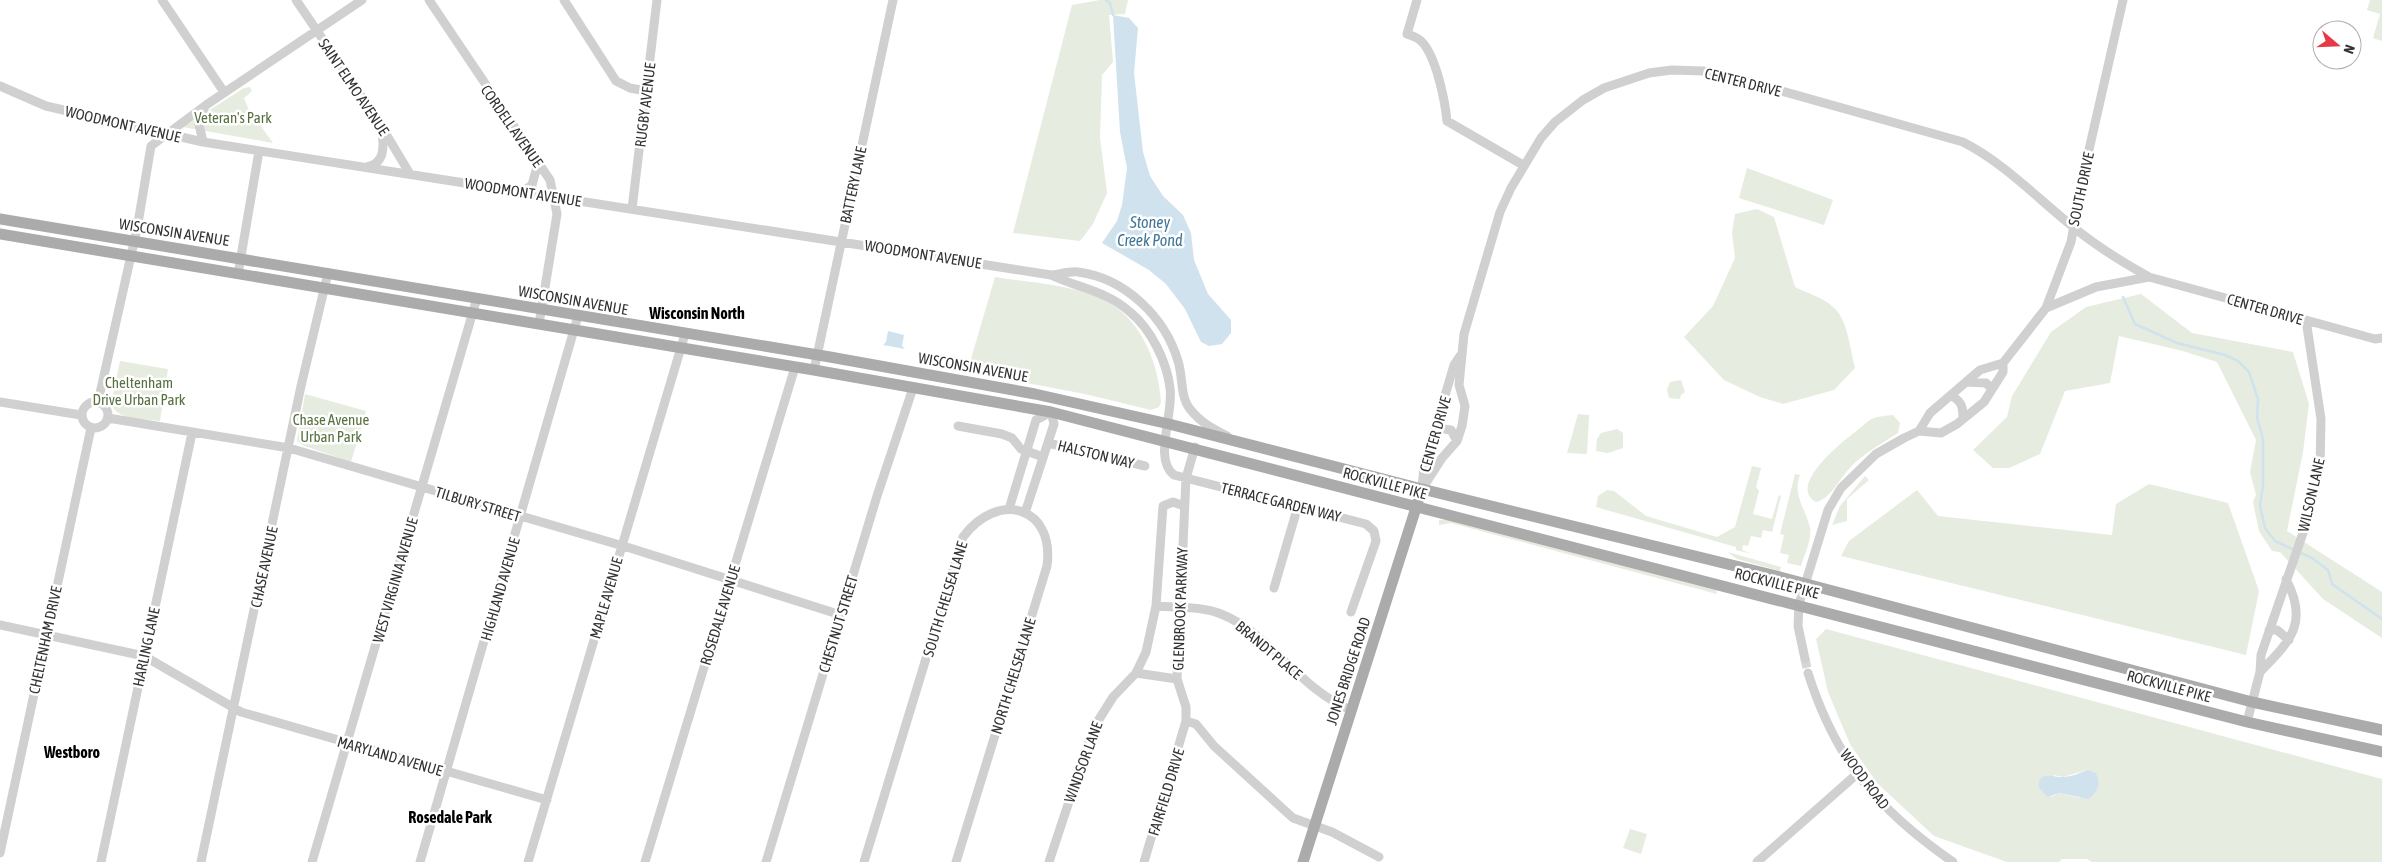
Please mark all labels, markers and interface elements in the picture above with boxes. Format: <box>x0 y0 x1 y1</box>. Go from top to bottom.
north arrow <box>2312 20 2362 70</box>
street label: SAINT ELMO AVENUE <box>315 35 393 139</box>
text: N <box>2340 43 2358 56</box>
street label: RUGBY AVENUE <box>631 61 659 148</box>
street label: CENTER DRIVE <box>1703 64 1783 100</box>
street label: CORDELL AVENUE <box>477 82 547 171</box>
street label: WOODMONT AVENUE <box>64 102 183 146</box>
park label: Veteran's Park <box>194 109 272 126</box>
street label: BATTERY LANE <box>837 145 870 225</box>
street label: SOUTH DRIVE <box>2065 150 2097 227</box>
street label: WOODMONT AVENUE <box>463 174 583 210</box>
water label: Stoney Creek Pond <box>1117 213 1183 249</box>
street label: WISCONSIN AVENUE <box>118 215 231 249</box>
street label: WOODMONT AVENUE <box>863 236 983 272</box>
street label: WISCONSIN AVENUE <box>517 282 630 318</box>
street label: CENTER DRIVE <box>2225 290 2305 328</box>
district label: Wisconsin North <box>648 304 745 322</box>
street label: WISCONSIN AVENUE <box>917 349 1030 385</box>
park label: Cheltenham Drive Urban Park <box>93 374 186 408</box>
street label: CENTER DRIVE <box>1416 394 1454 474</box>
park label: Chase Avenue Urban Park <box>293 411 370 445</box>
street label: HALSTON WAY <box>1056 436 1136 472</box>
street label: WILSON LANE <box>2294 456 2328 533</box>
street label: ROCKVILLE PIKE <box>1341 464 1429 503</box>
street label: TERRACE GARDEN WAY <box>1219 479 1343 525</box>
street label: TILBURY STREET <box>433 483 523 525</box>
street label: WEST VIRGINIA AVENUE <box>369 515 421 645</box>
street label: CHASE AVENUE <box>247 524 281 609</box>
street label: HIGHLAND AVENUE <box>477 535 523 643</box>
street label: SOUTH CHELSEA LANE <box>919 539 971 659</box>
street label: GLENBROOK PARKWAY <box>1169 547 1191 671</box>
street label: MAPLE AVENUE <box>586 555 626 641</box>
street label: ROSEDALE AVENUE <box>697 562 743 667</box>
street label: ROCKVILLE PIKE <box>1733 564 1822 602</box>
street label: CHESTNUT STREET <box>815 573 861 675</box>
street label: CHELTENHAM DRIVE <box>25 584 65 695</box>
street label: HARLING LANE <box>129 605 163 688</box>
street label: NORTH CHELSEA LANE <box>987 615 1039 736</box>
street label: JONES BRIDGE ROAD <box>1323 615 1373 727</box>
street label: BRANDT PLACE <box>1232 617 1306 683</box>
street label: ROCKVILLE PIKE <box>2125 667 2213 706</box>
street label: WINDSOR LANE <box>1060 719 1106 805</box>
street label: MARYLAND AVENUE <box>335 733 445 779</box>
district label: Westboro <box>43 743 100 761</box>
street label: FAIRFIELD DRIVE <box>1145 746 1188 838</box>
street label: WOOD ROAD <box>1837 746 1893 812</box>
district label: Rosedale Park <box>408 808 493 826</box>

